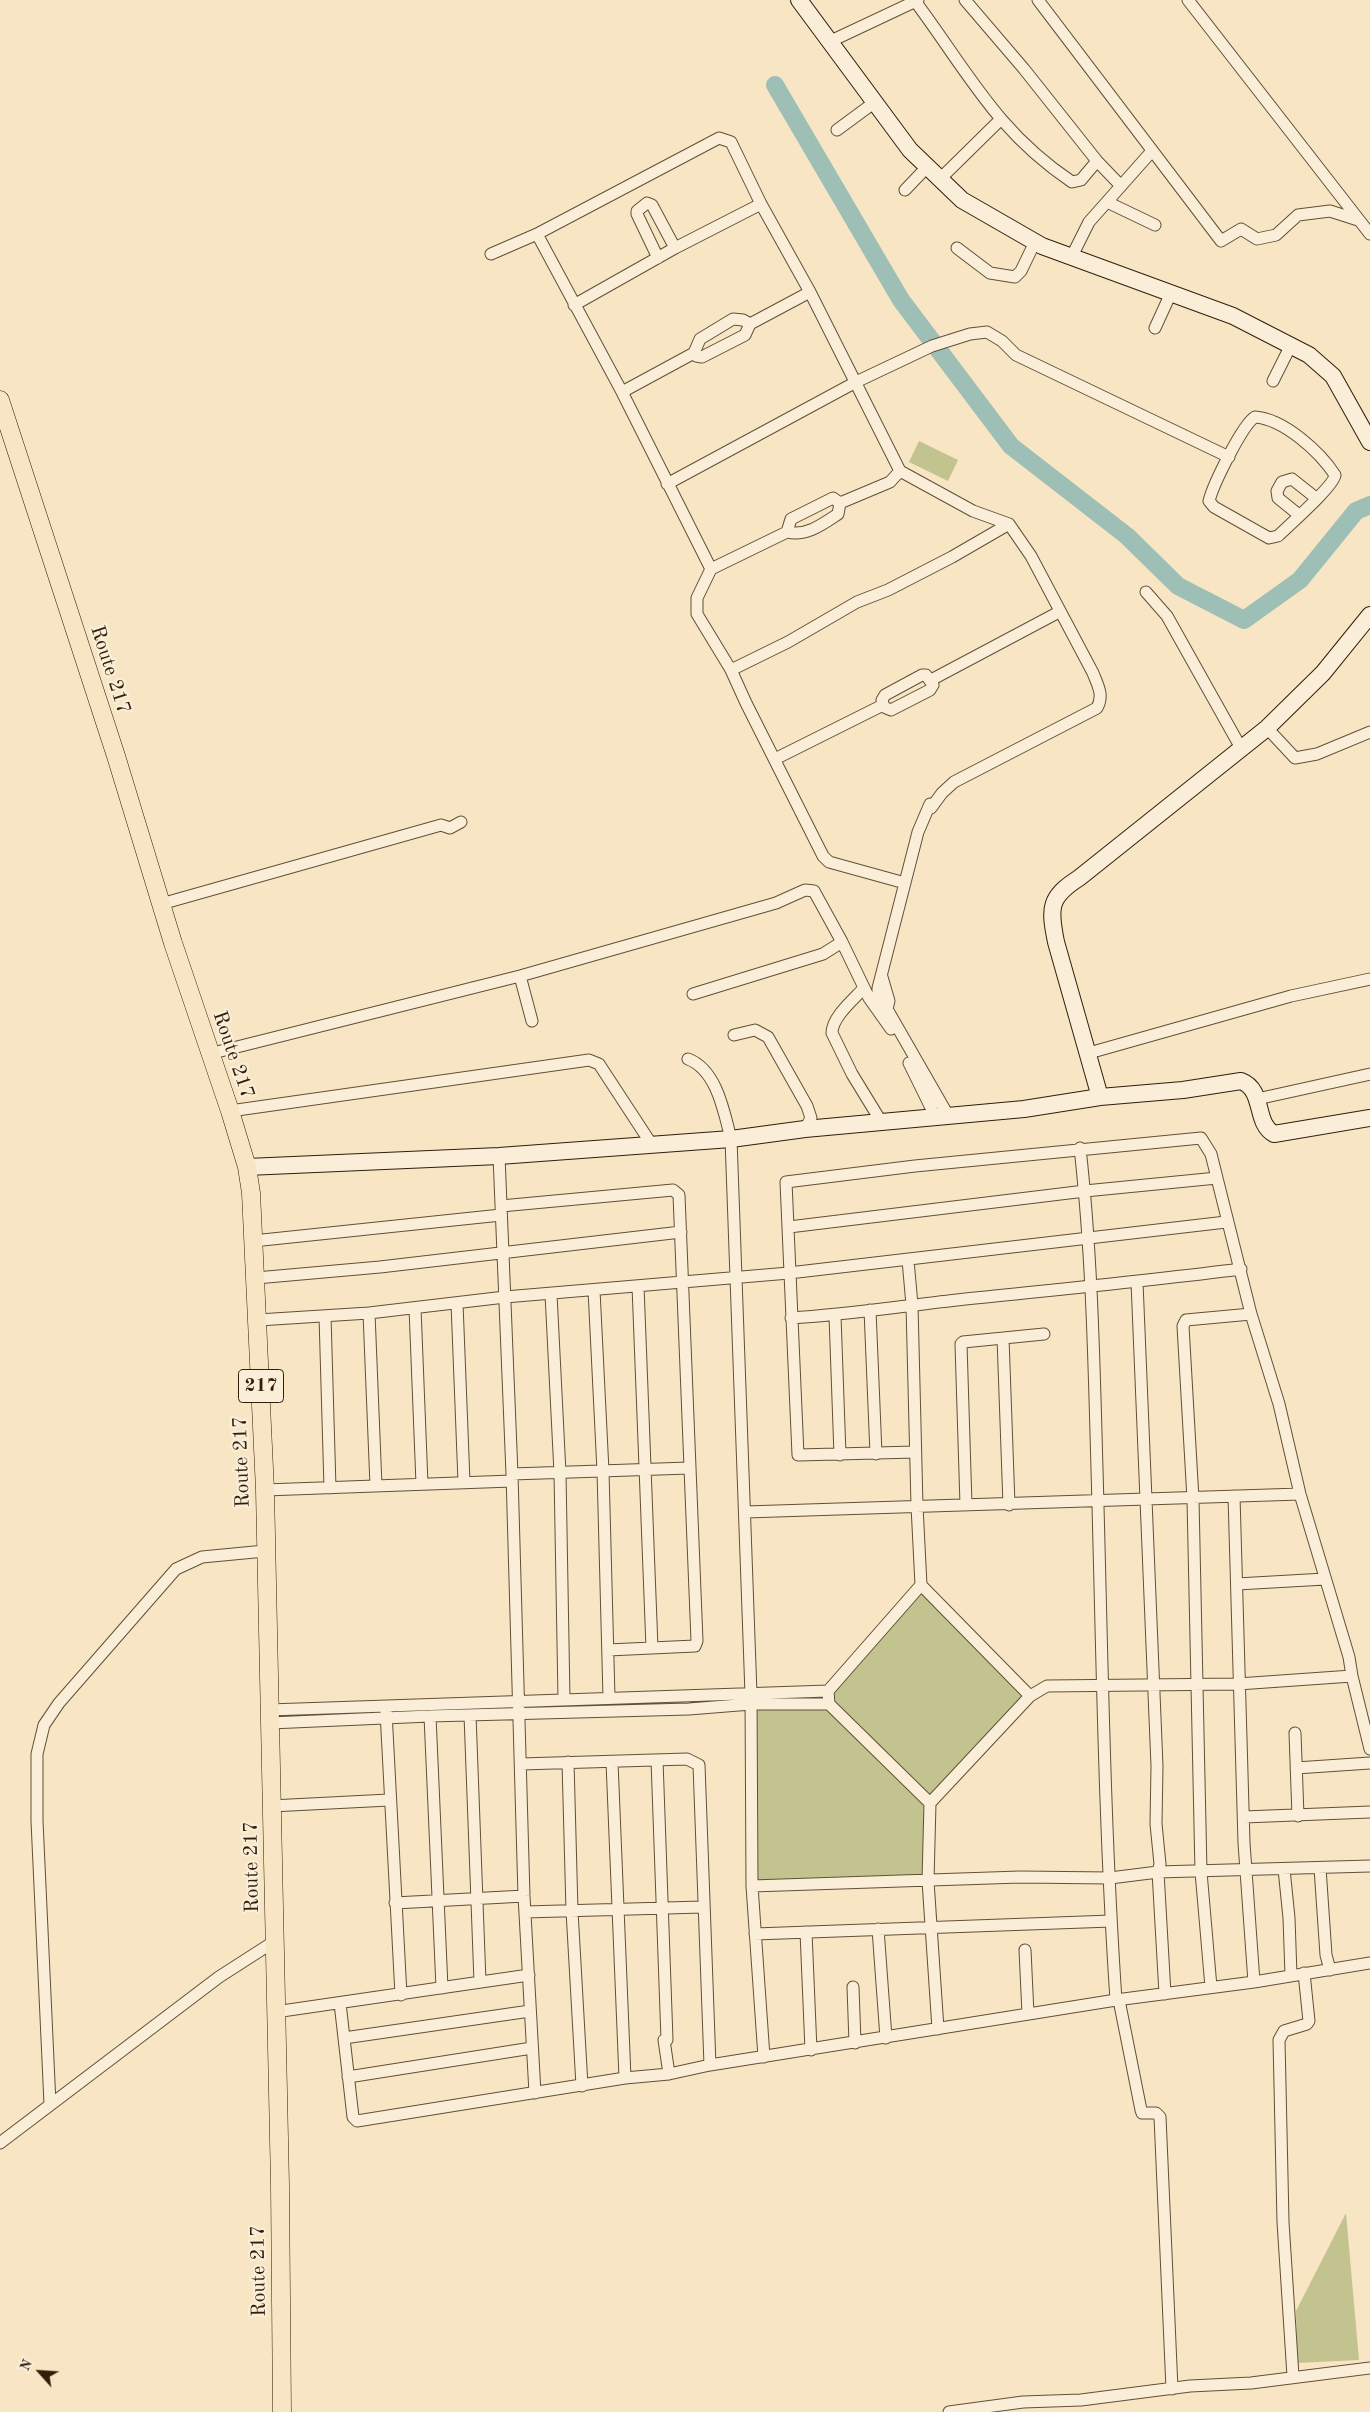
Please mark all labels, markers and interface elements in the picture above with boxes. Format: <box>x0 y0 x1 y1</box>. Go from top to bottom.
street label: Route 217 <box>84 623 136 717</box>
street label: Route 217 <box>207 1008 259 1102</box>
road number: 217 <box>238 1370 284 1402</box>
street label: Route 217 <box>228 1416 256 1508</box>
street label: Route 217 <box>239 1821 265 1913</box>
street label: Route 217 <box>246 2225 272 2317</box>
north arrow <box>15 2347 65 2397</box>
text: N <box>18 2358 35 2373</box>

